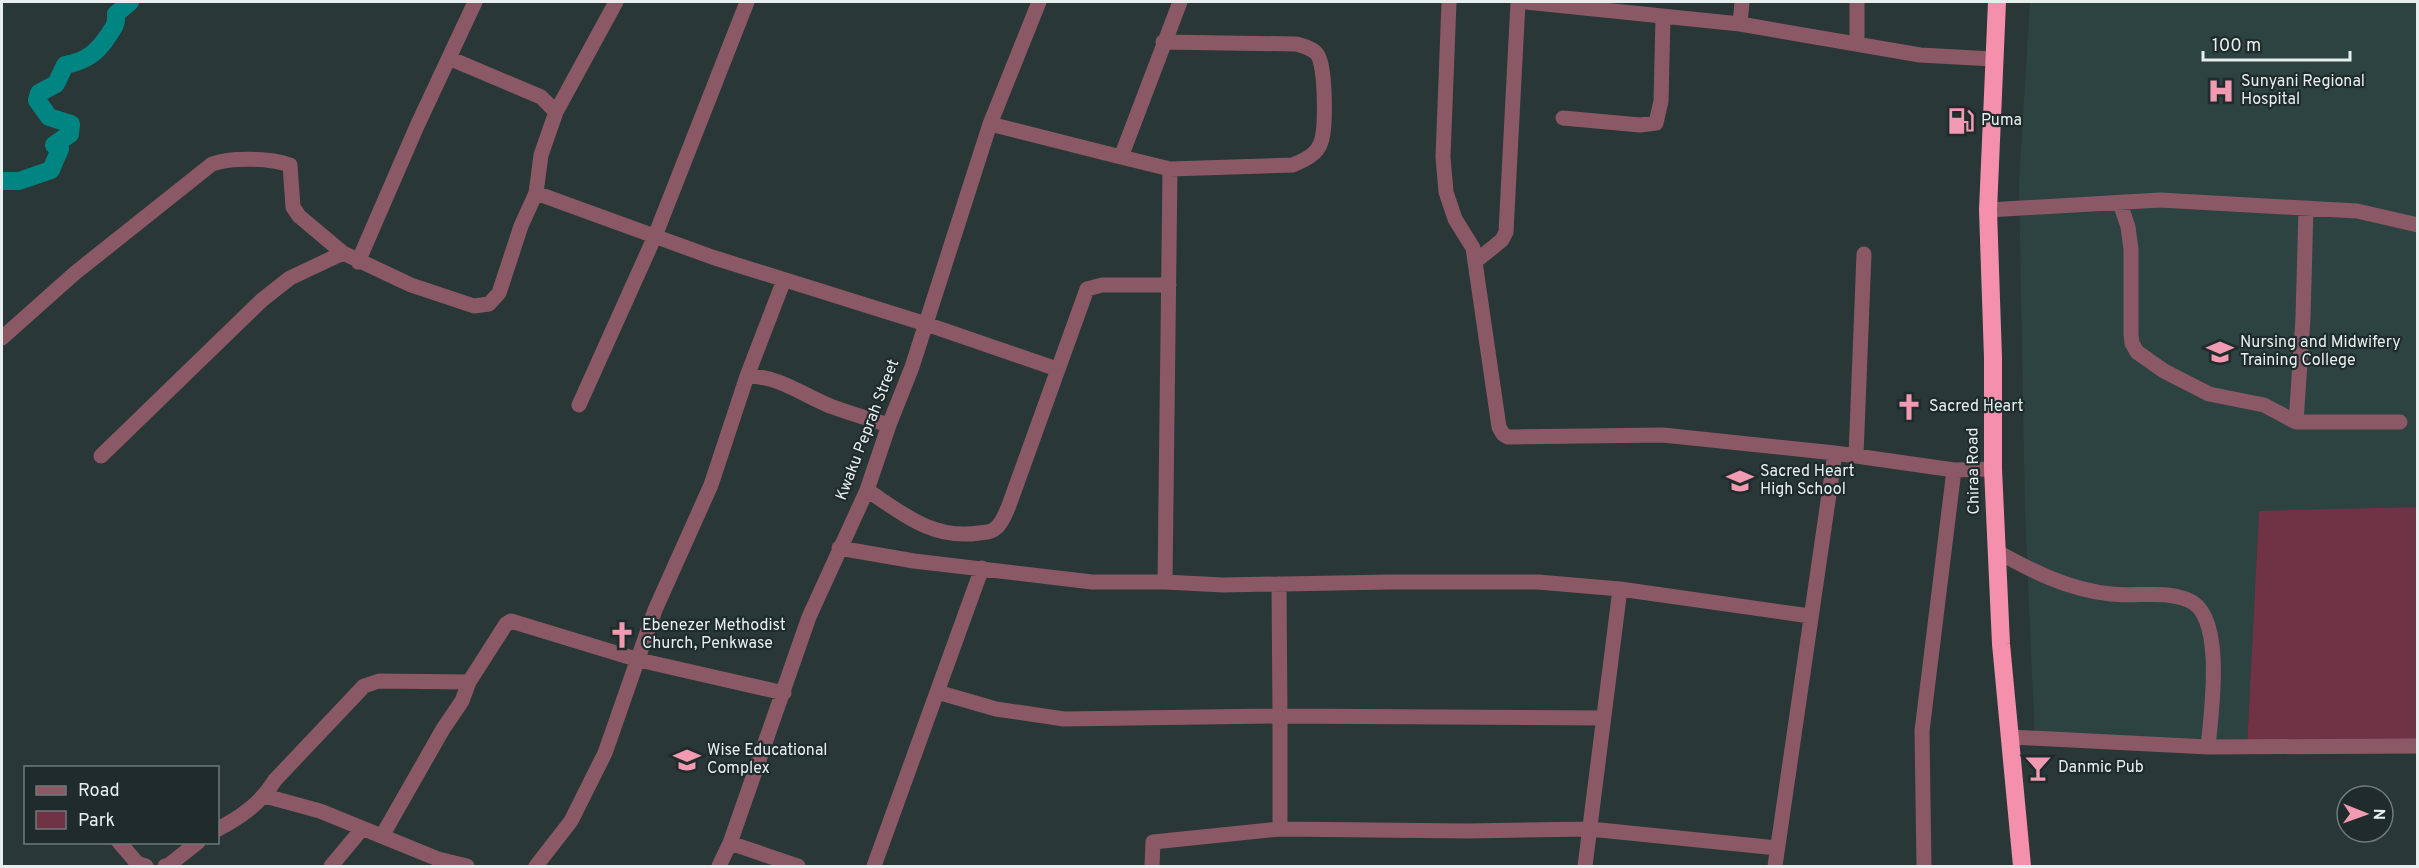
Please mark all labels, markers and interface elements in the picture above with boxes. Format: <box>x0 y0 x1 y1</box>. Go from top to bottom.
scale bar <box>2203 24 2350 62</box>
text: 100 m <box>2212 35 2261 58</box>
place label: Sunyani Regional Hospital <box>2241 72 2365 110</box>
hospital icon: Sunyani Regional Hospital <box>2206 76 2236 106</box>
fuel station icon: Puma <box>1946 106 1976 136</box>
place label: Puma <box>1981 111 2022 131</box>
place label: Nursing and Midwifery Training College <box>2240 333 2401 371</box>
school or university icon: Nursing and Midwifery Training College <box>2205 337 2235 367</box>
street label: Kwaku Peprah Street <box>832 357 904 503</box>
church icon: Sacred Heart <box>1894 392 1924 422</box>
place label: Sacred Heart <box>1929 397 2024 417</box>
street label: Chiraa Road <box>1963 427 1985 515</box>
place label: Sacred Heart High School <box>1760 462 1855 500</box>
school or university icon: Sacred Heart High School <box>1725 466 1755 496</box>
place label: Ebenezer Methodist Church, Penkwase <box>642 616 786 654</box>
church icon: Ebenezer Methodist Church, Penkwase <box>607 620 637 650</box>
place label: Wise Educational Complex <box>707 741 828 779</box>
school or university icon: Wise Educational Complex <box>672 745 702 775</box>
bar icon: Danmic Pub <box>2023 753 2053 783</box>
place label: Danmic Pub <box>2058 758 2144 778</box>
legend <box>24 766 219 844</box>
text: Road <box>78 780 120 803</box>
north arrow <box>2335 784 2395 844</box>
text: N <box>2368 808 2388 820</box>
text: Park <box>78 810 115 833</box>

